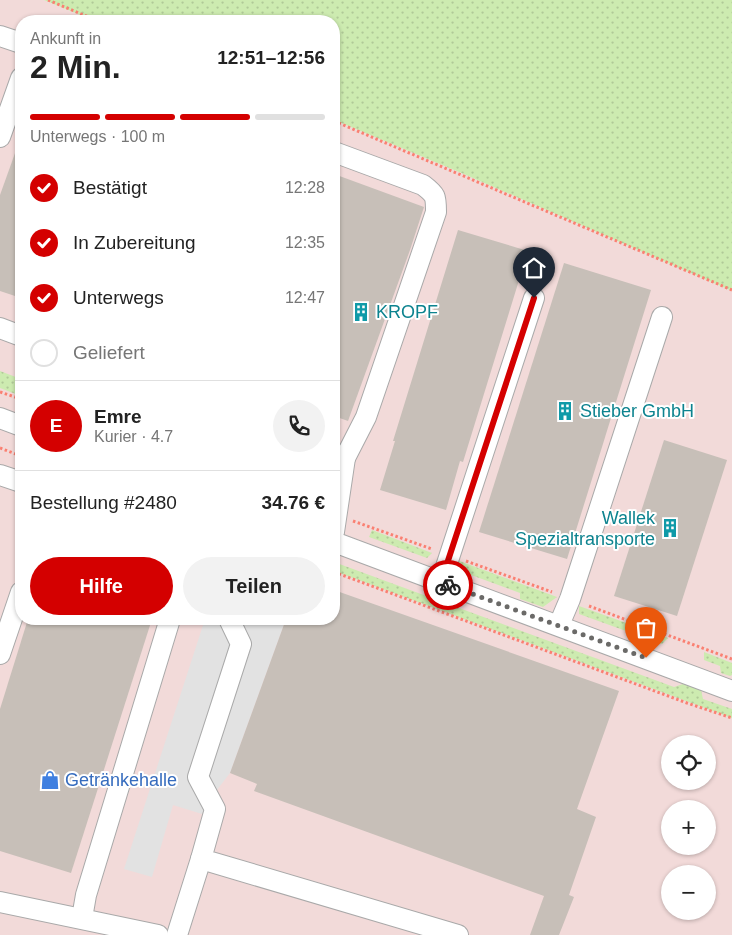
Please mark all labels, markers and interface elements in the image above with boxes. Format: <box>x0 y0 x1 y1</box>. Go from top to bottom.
text: Ankunft in <box>30 30 101 47</box>
text: 12:51–12:56 <box>217 47 325 68</box>
text: 2 Min. <box>30 49 121 85</box>
text: Unterwegs · 100 m <box>30 128 165 145</box>
icon: check <box>30 174 58 202</box>
text: Bestätigt <box>73 177 147 198</box>
text: 12:28 <box>285 179 325 196</box>
icon: check <box>30 229 58 257</box>
text: In Zubereitung <box>73 232 196 253</box>
text: 12:35 <box>285 234 325 251</box>
pin <box>513 247 555 298</box>
icon: home <box>520 254 548 282</box>
icon: check <box>30 284 58 312</box>
text: Unterwegs <box>73 287 164 308</box>
text: 12:47 <box>285 289 325 306</box>
building icon: KROPF <box>350 301 372 323</box>
place label: KROPF <box>376 302 438 322</box>
text: Geliefert <box>73 342 145 363</box>
button: phone <box>273 400 325 452</box>
building icon: Stieber GmbH <box>554 400 576 422</box>
place label: Stieber GmbH <box>580 401 694 421</box>
text: Emre <box>94 406 142 427</box>
text: E <box>50 415 62 436</box>
text: Kurier · 4.7 <box>94 428 173 445</box>
text: Bestellung #2480 <box>30 492 177 513</box>
text: 34.76 € <box>262 492 325 513</box>
place label: Wallek Spezialtransporte <box>515 508 656 549</box>
building icon: Wallek Spezialtransporte <box>659 517 681 539</box>
button: Hilfe <box>30 557 173 615</box>
button: Teilen <box>183 557 325 615</box>
courier <box>423 560 473 610</box>
icon: bike <box>434 571 462 599</box>
pin <box>625 607 667 658</box>
icon: bag <box>632 614 660 642</box>
map controls <box>661 735 716 920</box>
button: locate <box>661 735 716 790</box>
shop icon: Getränkehalle <box>39 769 61 791</box>
place label: Getränkehalle <box>65 770 177 790</box>
button: + <box>661 800 716 855</box>
button: − <box>661 865 716 920</box>

